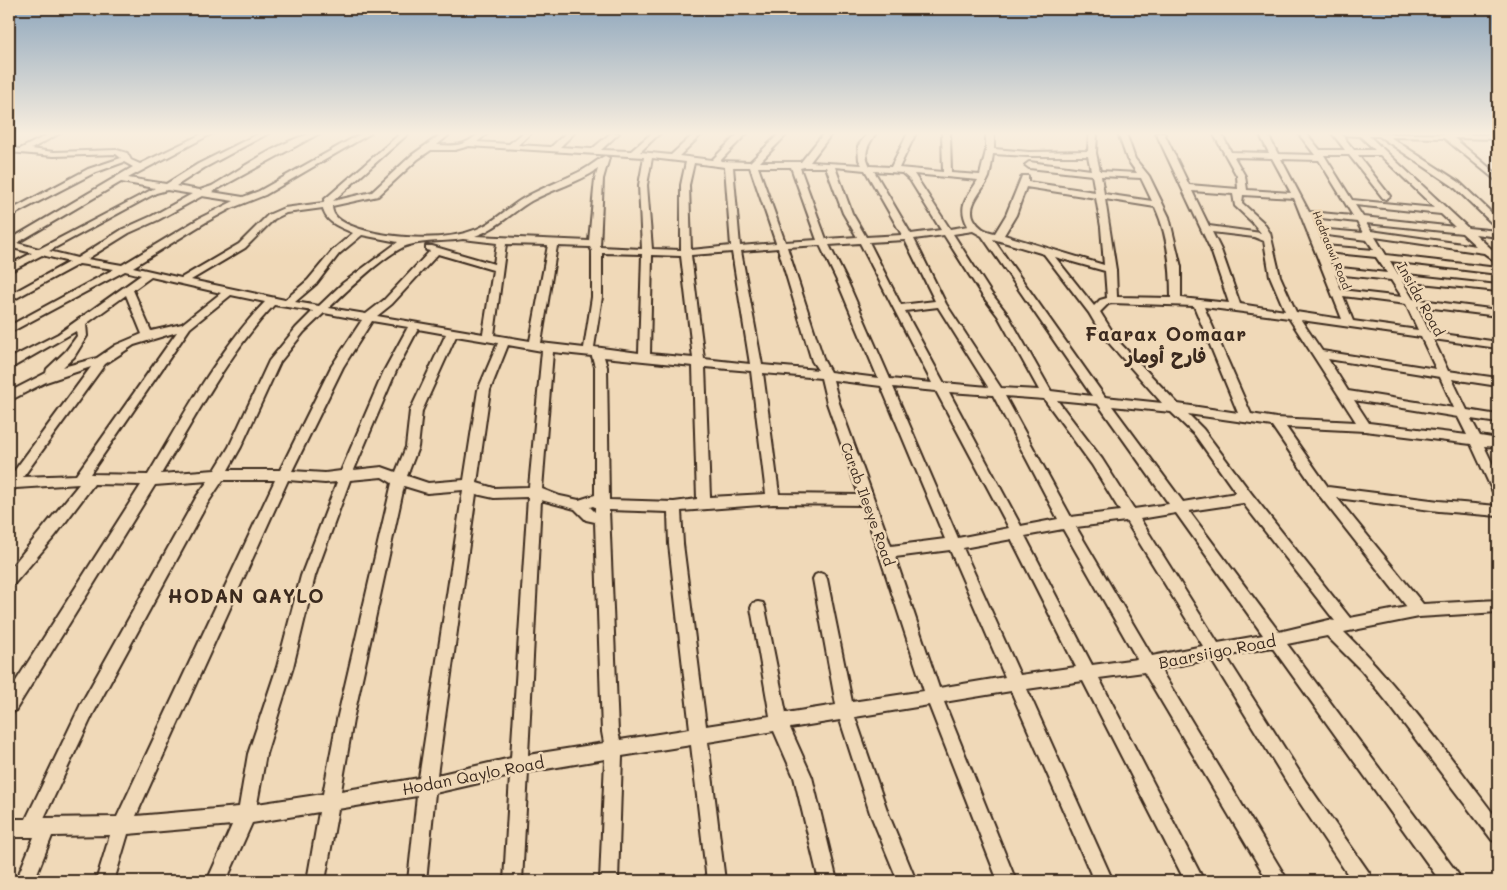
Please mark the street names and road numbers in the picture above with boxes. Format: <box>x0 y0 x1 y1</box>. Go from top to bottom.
street label: Hadraawi Road <box>1309 208 1355 292</box>
street label: Insida Road <box>1393 259 1449 340</box>
street label: Carab Ileeye Road <box>837 440 899 569</box>
street label: Baarsiigo Road <box>1156 629 1278 673</box>
street label: Hodan Qaylo Road <box>400 751 546 799</box>

